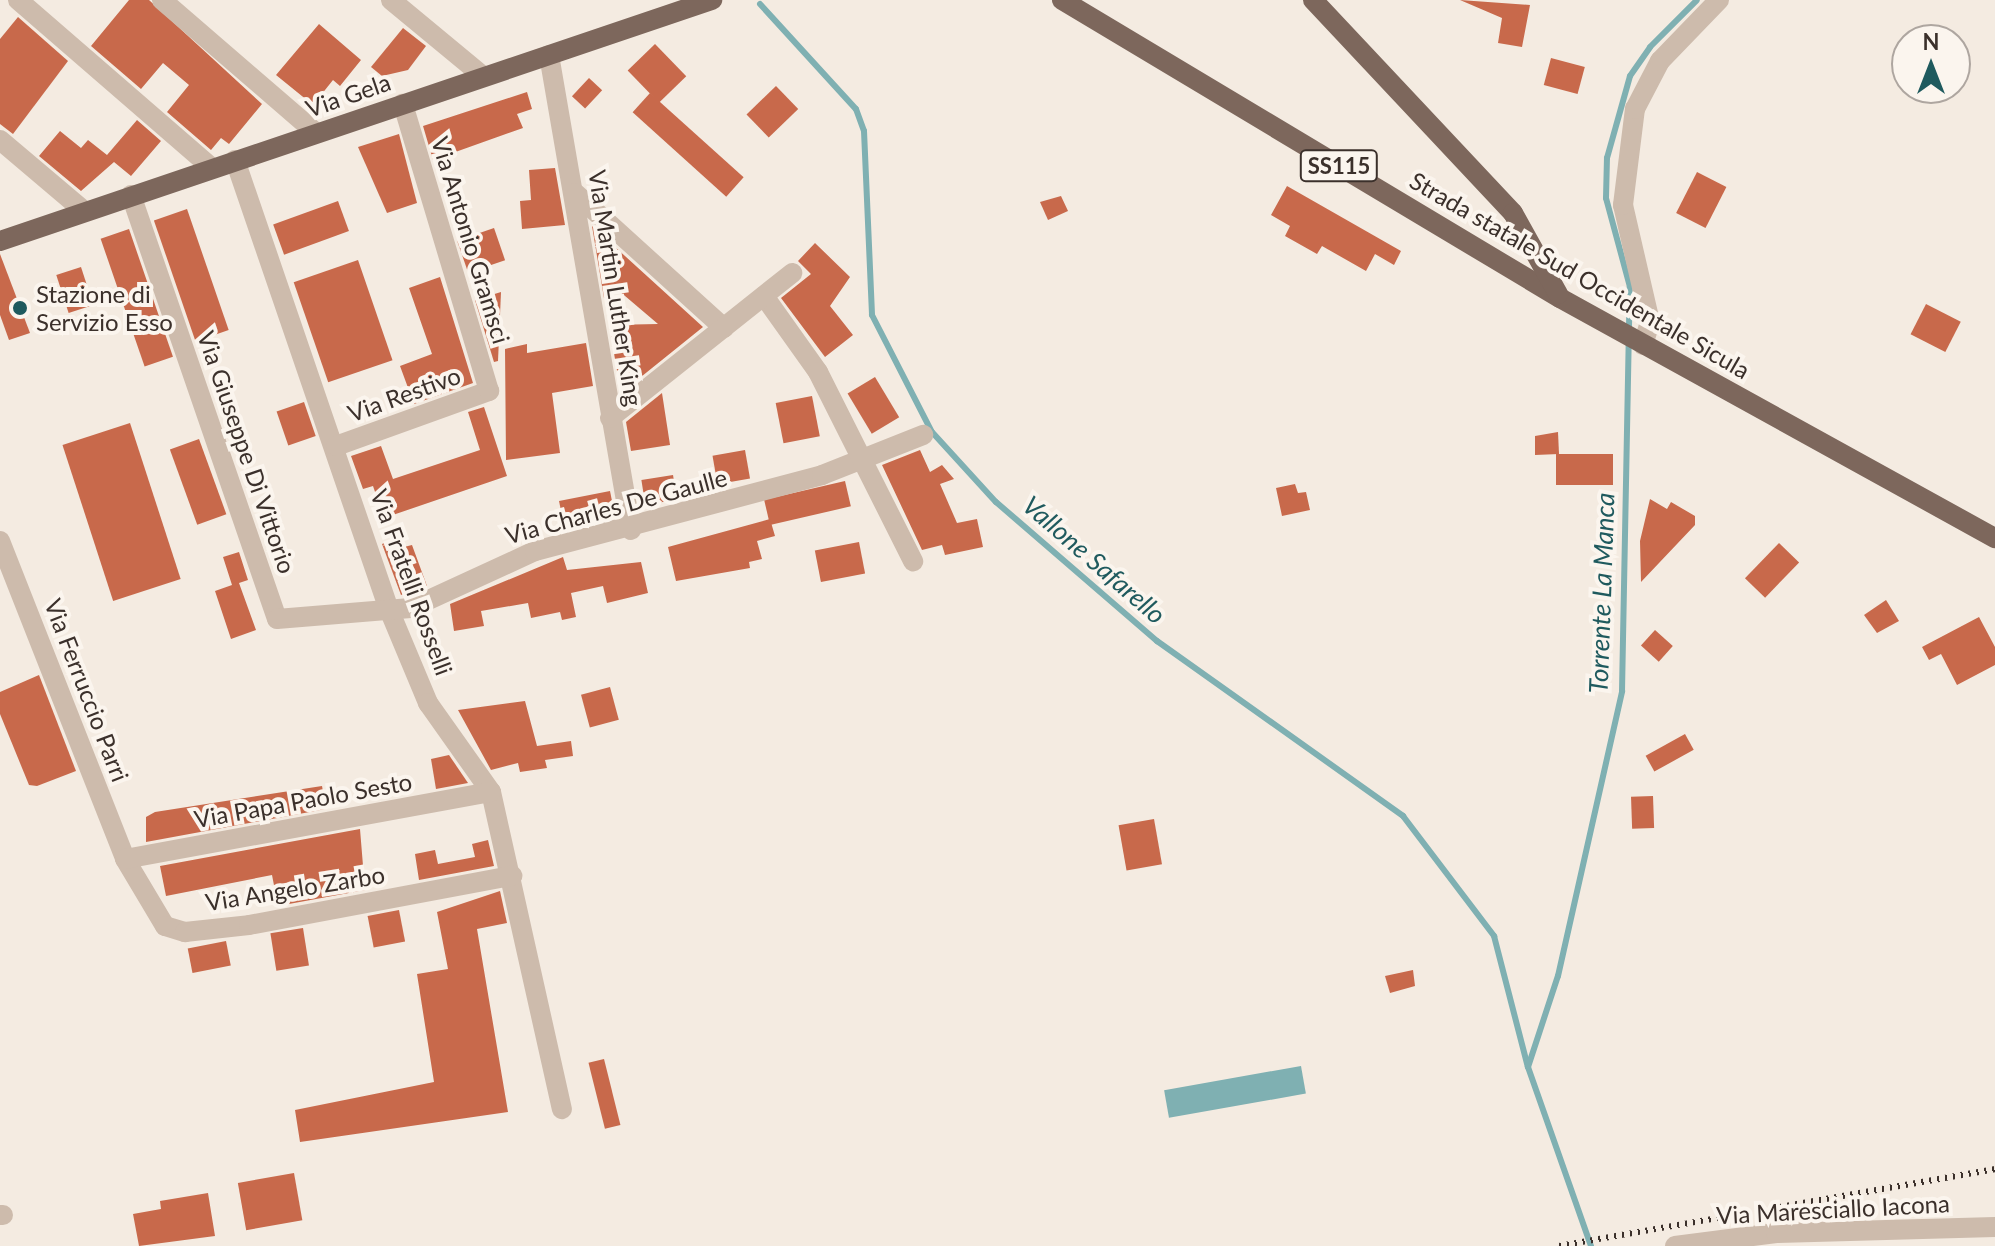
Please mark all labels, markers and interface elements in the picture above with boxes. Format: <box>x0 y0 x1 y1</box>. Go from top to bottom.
north arrow <box>1891 24 1971 104</box>
text: N <box>1923 28 1939 55</box>
street label: Via Gela <box>302 67 394 123</box>
street label: Via Antonio Gramsci <box>426 133 516 347</box>
road number: SS115 <box>1299 148 1379 184</box>
street label: Strada statale Sud Occidentale Sicula <box>1405 166 1755 384</box>
street label: Via Martin Luther King <box>583 168 649 408</box>
place label: Stazione di Servizio Esso <box>36 280 173 336</box>
marker: Stazione di Servizio Esso <box>11 299 29 317</box>
street label: Via Giuseppe Di Vittorio <box>192 327 302 577</box>
street label: Via Restivo <box>344 360 464 428</box>
street label: Via Charles De Gaulle <box>502 462 730 550</box>
street label: Via Fratelli Rosselli <box>365 485 459 679</box>
water label: Vallone Safarello <box>1016 490 1172 630</box>
water label: Torrente La Manca <box>1583 492 1621 694</box>
street label: Via Ferruccio Parri <box>39 594 135 786</box>
street label: Via Papa Paolo Sesto <box>192 767 414 833</box>
street label: Via Angelo Zarbo <box>203 860 387 916</box>
street label: Via Maresciallo Iacona <box>1715 1188 1951 1230</box>

